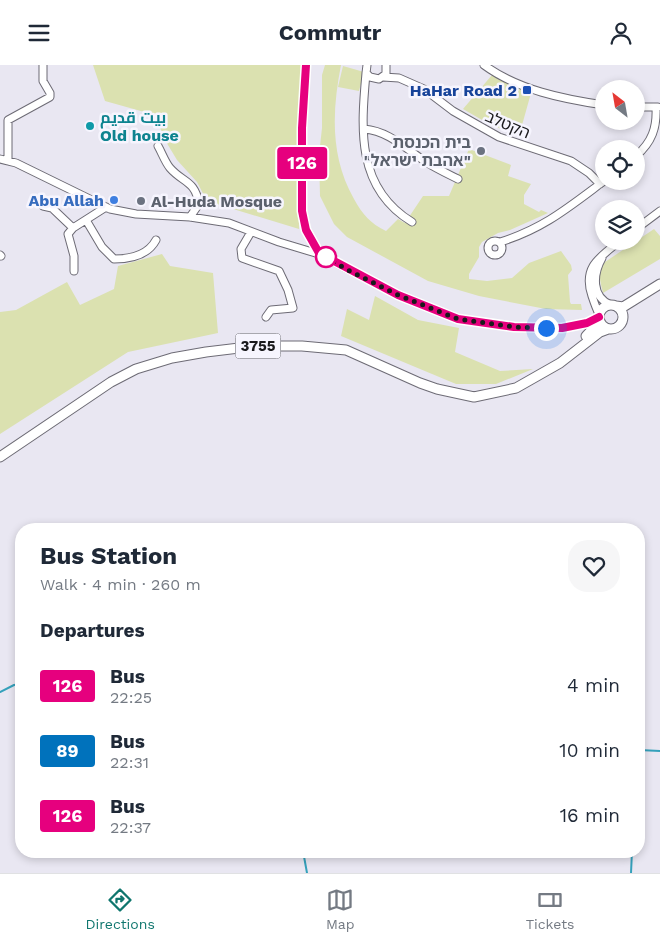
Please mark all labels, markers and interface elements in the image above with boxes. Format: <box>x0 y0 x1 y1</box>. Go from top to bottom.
icon: menu <box>25 19 53 47</box>
icon: person <box>607 19 635 47</box>
text: Commutr <box>279 20 381 45</box>
north arrow <box>595 80 645 130</box>
map controls <box>595 80 645 250</box>
place label: HaHar Road 2 <box>410 81 517 100</box>
marker: HaHar Road 2 <box>521 84 533 96</box>
street label: הקטלב <box>482 107 533 142</box>
place label: بيت قديم Old house <box>100 108 179 145</box>
marker: بيت قديم Old house <box>84 120 96 132</box>
place label: בית הכנסת "אהבת ישראל" <box>364 133 471 170</box>
button: locate <box>595 140 645 190</box>
marker: בית הכנסת "אהבת ישראל" <box>475 145 487 157</box>
line badge: 126 <box>273 147 331 179</box>
text: 126 <box>287 152 317 173</box>
place label: Abu Allah <box>28 191 104 210</box>
place label: Al-Huda Mosque <box>151 192 282 211</box>
marker: Abu Allah <box>108 194 120 206</box>
marker: Al-Huda Mosque <box>135 195 147 207</box>
button: layers <box>595 200 645 250</box>
unlabelled marker <box>315 246 337 268</box>
your location <box>534 316 559 341</box>
road number: 3755 <box>236 333 280 359</box>
button: heart <box>568 540 620 592</box>
text: Bus Station <box>40 542 177 570</box>
text: Walk · 4 min · 260 m <box>40 575 201 594</box>
text: Departures <box>40 619 145 642</box>
text: Bus <box>110 665 145 688</box>
text: 4 min <box>567 674 620 697</box>
text: 126 <box>53 675 82 696</box>
text: 22:25 <box>110 688 152 707</box>
text: Bus <box>110 730 145 753</box>
text: 10 min <box>559 739 620 762</box>
text: 89 <box>56 740 79 761</box>
text: 22:31 <box>110 753 149 772</box>
text: Bus <box>110 795 145 818</box>
text: 16 min <box>560 804 620 827</box>
text: 126 <box>53 805 82 826</box>
text: 22:37 <box>110 818 151 837</box>
tab: Directions <box>86 886 155 932</box>
tab: Map <box>326 886 355 932</box>
tab: Tickets <box>526 886 574 932</box>

